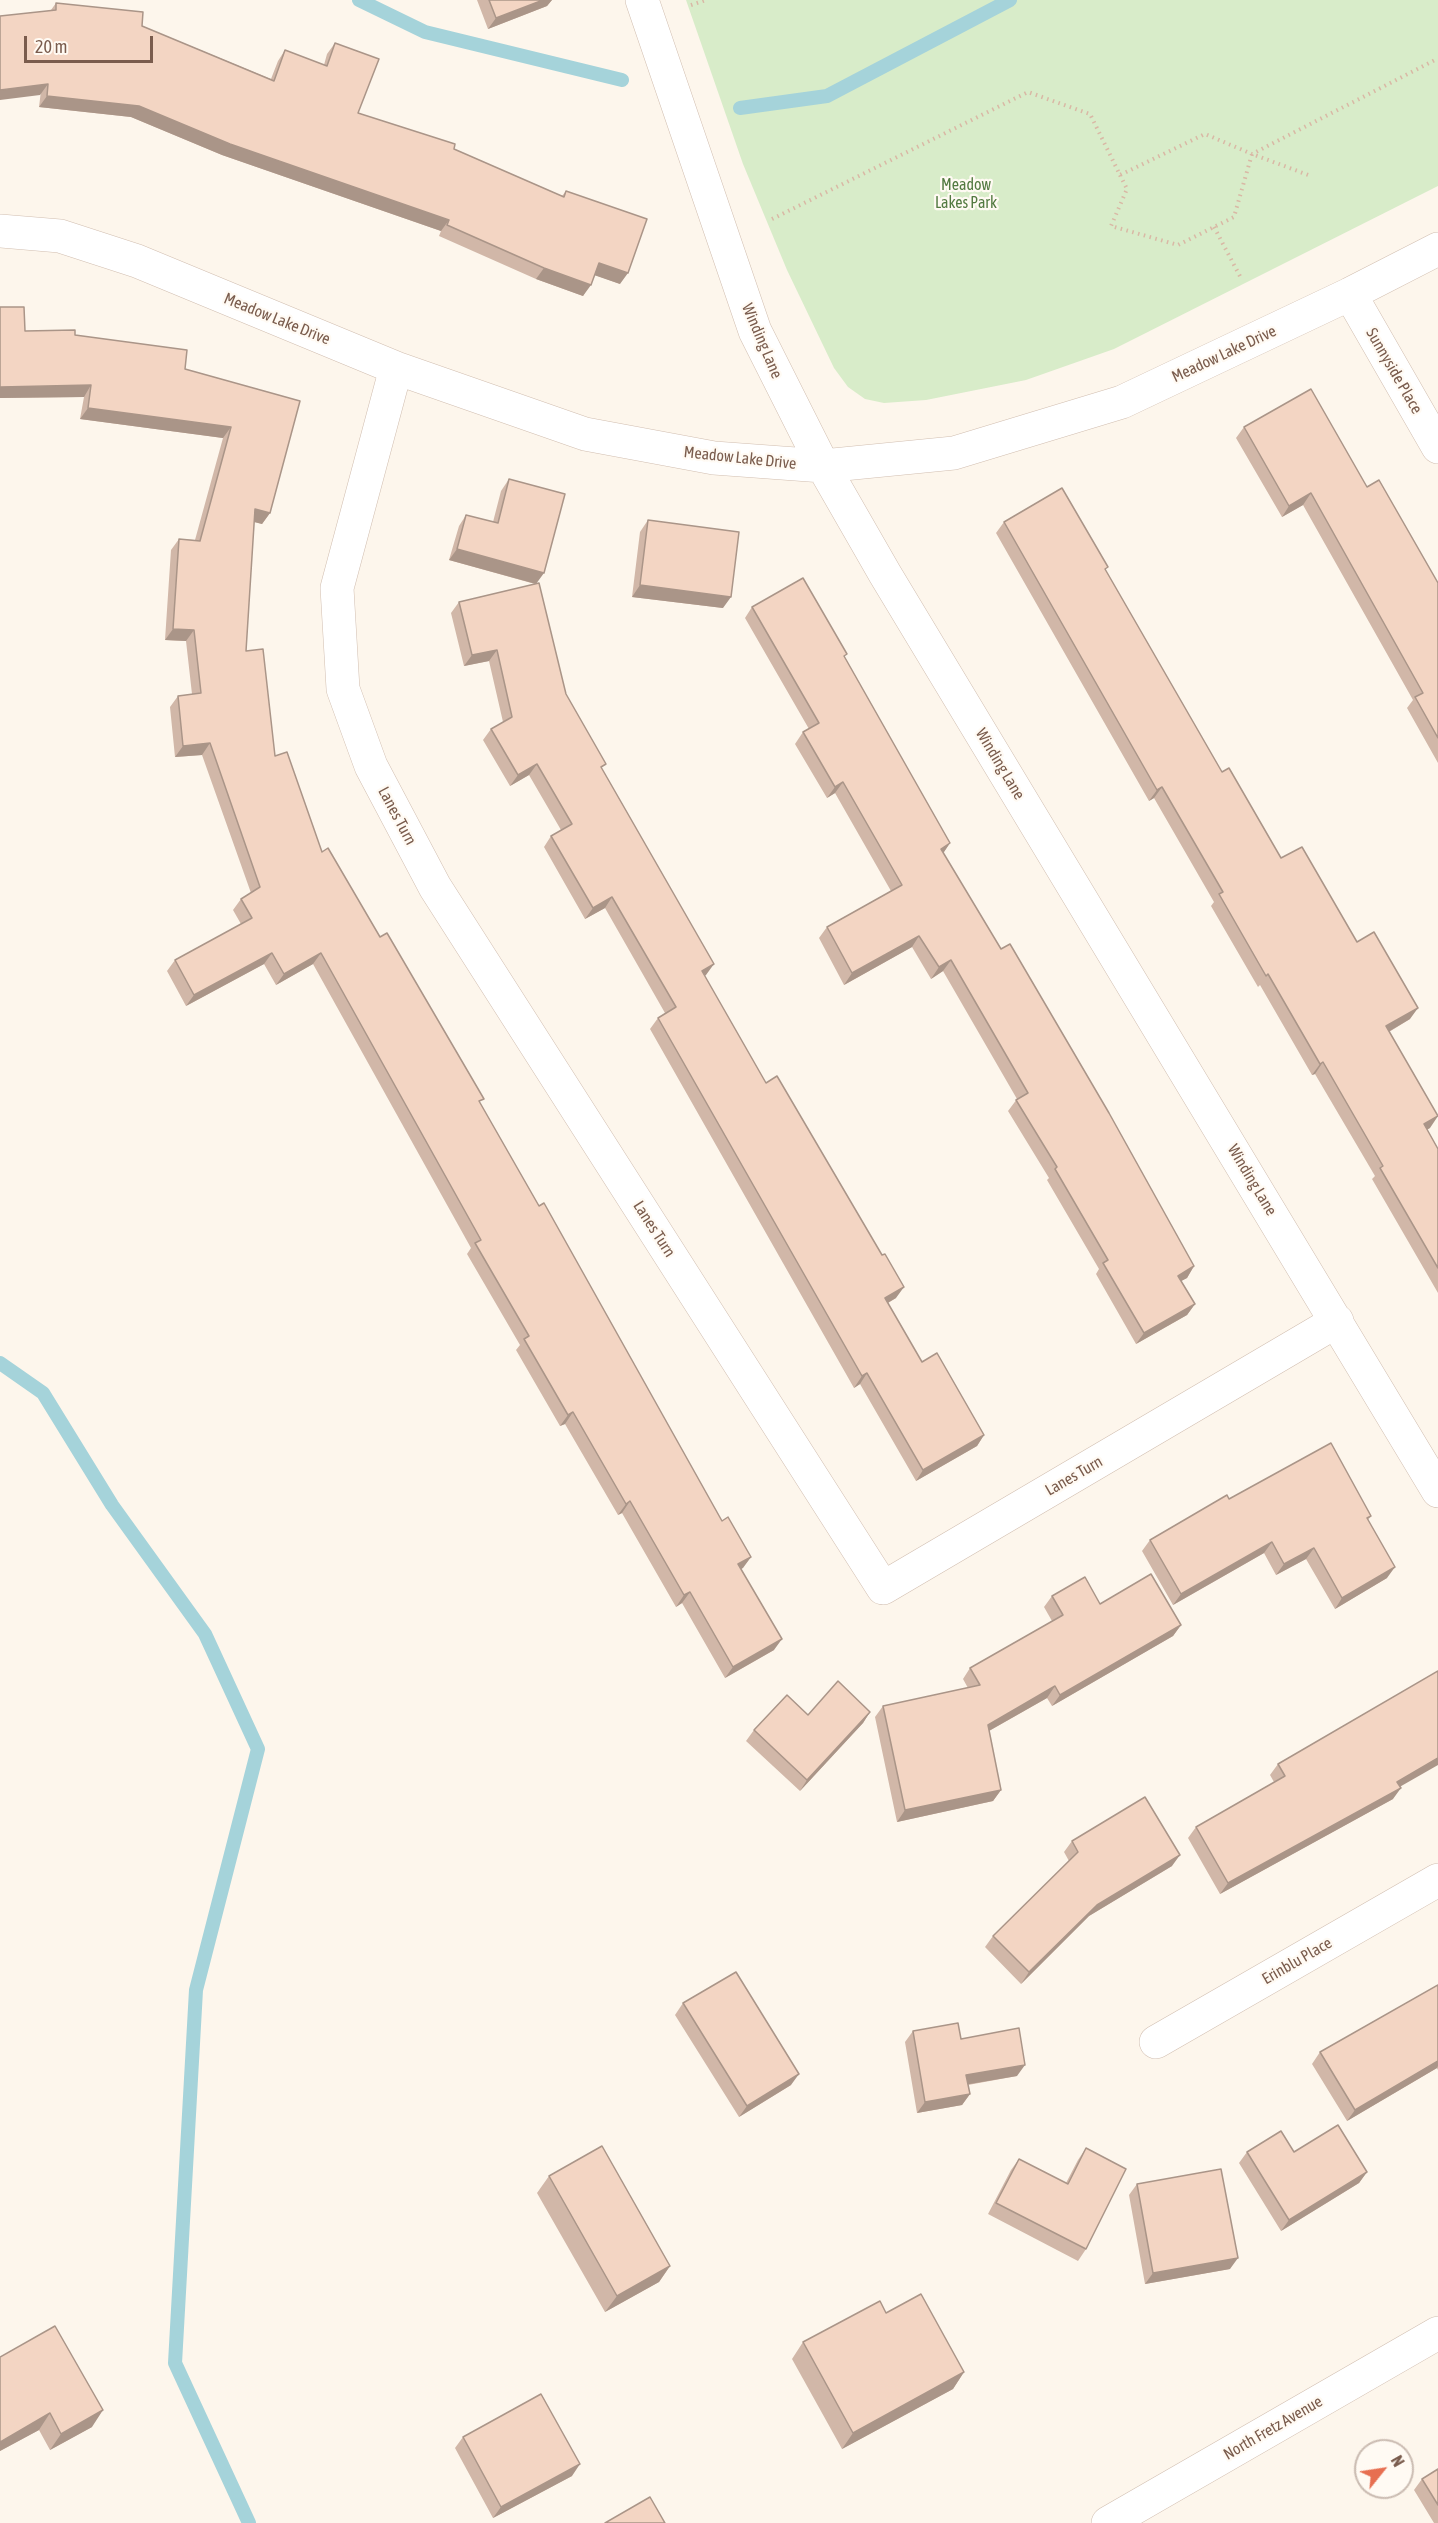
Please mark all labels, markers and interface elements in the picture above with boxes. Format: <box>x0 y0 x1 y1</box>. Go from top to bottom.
scale bar <box>27 24 156 62</box>
text: 20 m <box>35 36 67 57</box>
park label: Meadow Lakes Park <box>935 175 997 213</box>
street label: Meadow Lake Drive <box>221 289 333 349</box>
street label: Winding Lane <box>738 301 786 381</box>
street label: Meadow Lake Drive <box>1169 321 1279 387</box>
street label: Sunnyside Place <box>1362 325 1426 417</box>
street label: Meadow Lake Drive <box>683 443 797 473</box>
street label: Winding Lane <box>971 725 1029 803</box>
street label: Lanes Turn <box>374 784 420 848</box>
street label: Winding Lane <box>1223 1141 1281 1219</box>
street label: Lanes Turn <box>629 1197 679 1261</box>
street label: Lanes Turn <box>1042 1452 1106 1500</box>
street label: Erinblu Place <box>1259 1933 1335 1989</box>
street label: North Fretz Avenue <box>1220 2392 1326 2464</box>
north arrow <box>1354 2439 1414 2499</box>
text: N <box>1388 2452 1408 2470</box>

